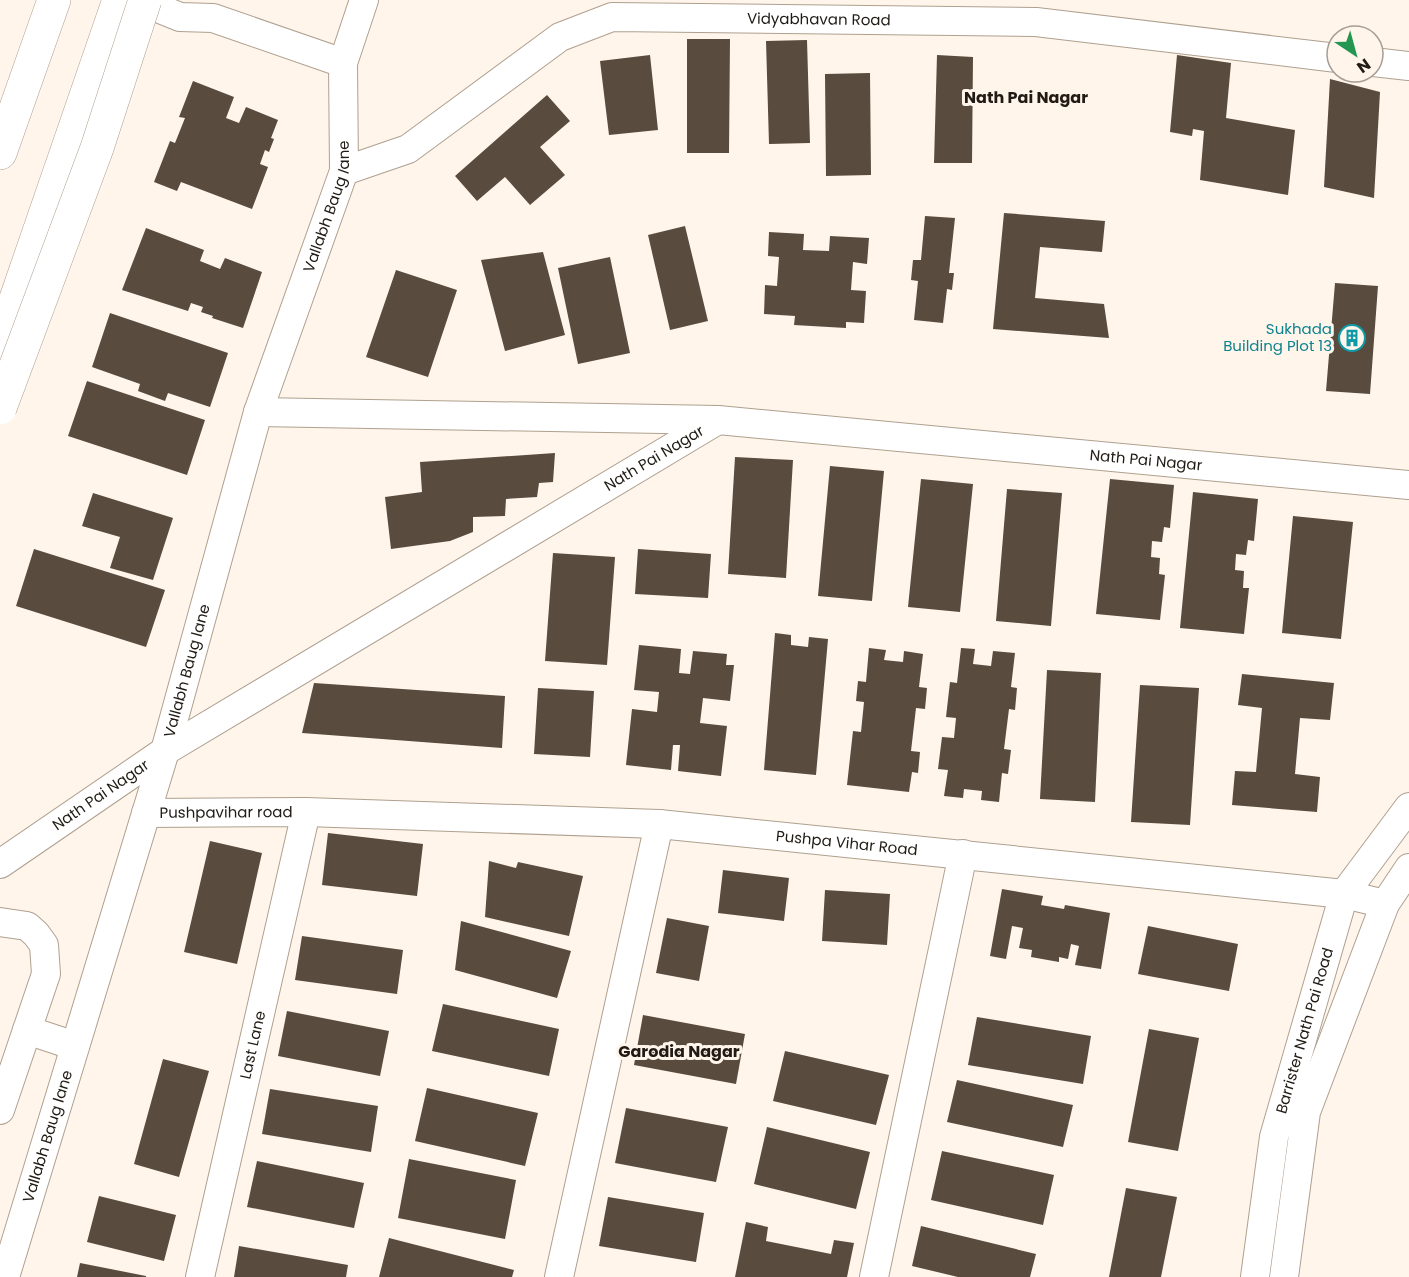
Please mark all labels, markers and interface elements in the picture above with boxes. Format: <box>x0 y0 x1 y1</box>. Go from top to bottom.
street label: Vidyabhavan Road <box>747 8 891 30</box>
north arrow <box>1325 24 1385 84</box>
text: N <box>1352 53 1375 79</box>
district label: Nath Pai Nagar <box>964 86 1088 109</box>
street label: Vallabh Baug lane <box>298 140 354 275</box>
place label: Sukhada Building Plot 13 <box>1223 318 1332 356</box>
building icon: Sukhada Building Plot 13 <box>1337 323 1367 353</box>
street label: Nath Pai Nagar <box>600 420 708 496</box>
street label: Nath Pai Nagar <box>1089 444 1204 476</box>
street label: Vallabh Baug lane <box>158 602 215 740</box>
street label: Nath Pai Nagar <box>48 754 153 835</box>
street label: Pushpavihar road <box>159 801 293 823</box>
street label: Pushpa Vihar Road <box>775 825 919 860</box>
street label: Barrister Nath Pai Road <box>1270 945 1338 1116</box>
street label: Last Lane <box>234 1009 270 1081</box>
district label: Garodia Nagar <box>618 1040 740 1063</box>
street label: Vallabh Baug lane <box>17 1067 77 1205</box>

